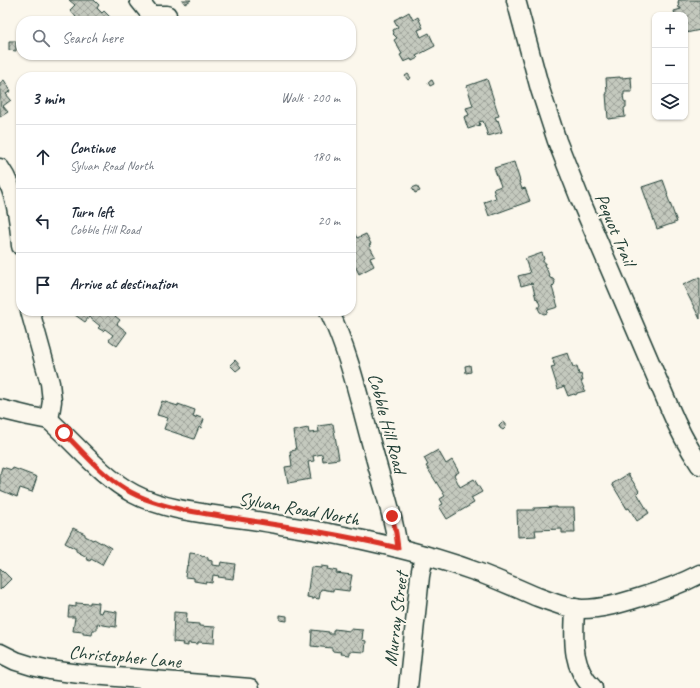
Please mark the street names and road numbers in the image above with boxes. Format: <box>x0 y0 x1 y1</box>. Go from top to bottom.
street label: Pequot Trail <box>589 190 642 273</box>
street label: Cobble Hill Road <box>362 371 413 478</box>
street label: Sylvan Road North <box>237 487 362 532</box>
street label: Murray Street <box>378 568 414 667</box>
street label: Christopher Lane <box>68 640 184 674</box>

